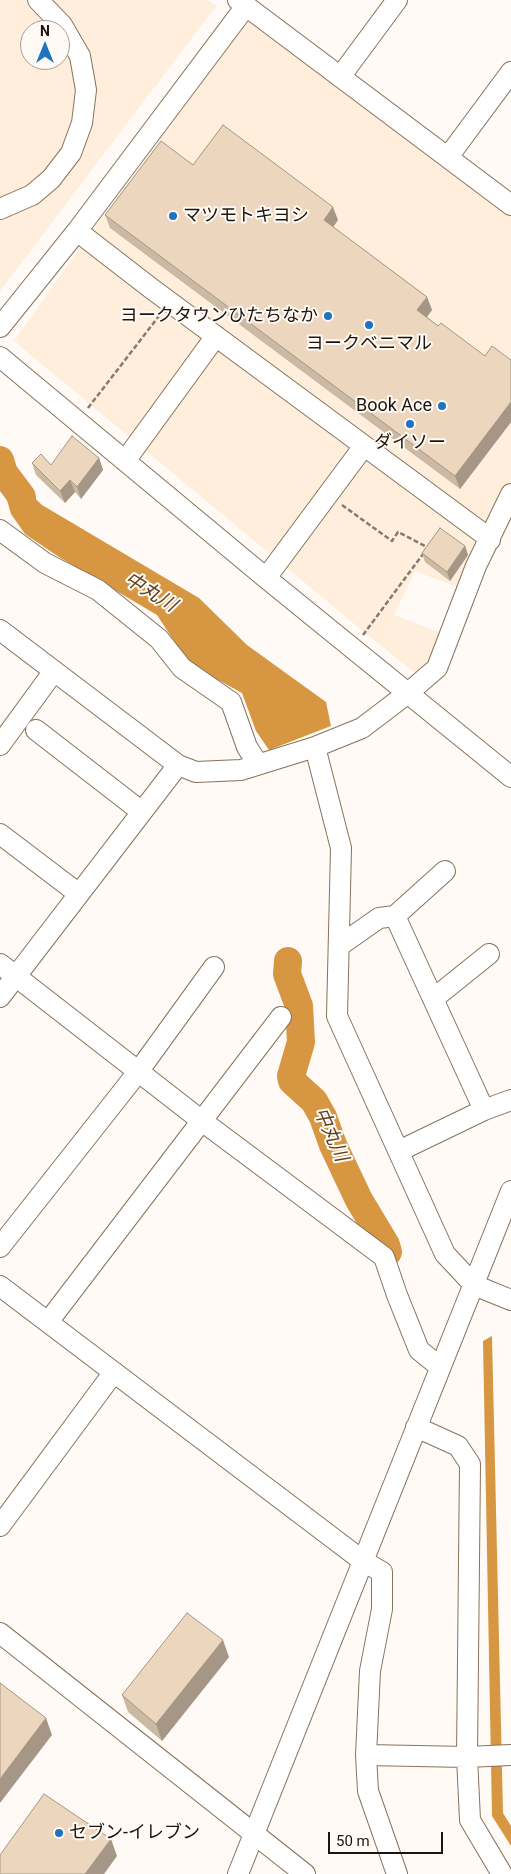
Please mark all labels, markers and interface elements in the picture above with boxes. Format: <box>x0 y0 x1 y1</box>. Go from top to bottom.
north arrow <box>20 20 70 70</box>
text: N <box>40 23 50 39</box>
place label: マツモトキヨシ <box>183 205 309 227</box>
marker: マツモトキヨシ <box>167 210 179 222</box>
place label: ヨークタウンひたちなか <box>120 305 318 327</box>
marker: ヨークタウンひたちなか <box>322 310 334 322</box>
marker: ヨークベニマル <box>363 319 375 331</box>
place label: ヨークベニマル <box>306 333 432 355</box>
place label: Book Ace <box>356 395 432 417</box>
marker: Book Ace <box>436 400 448 412</box>
marker: ダイソー <box>404 418 416 430</box>
place label: ダイソー <box>374 432 446 454</box>
water label: 中丸川 <box>120 568 180 618</box>
water label: 中丸川 <box>308 1104 352 1166</box>
place label: セブン-イレブン <box>69 1822 200 1844</box>
scale bar <box>331 1822 446 1854</box>
marker: セブン-イレブン <box>53 1827 65 1839</box>
text: 50 m <box>336 1832 370 1850</box>

